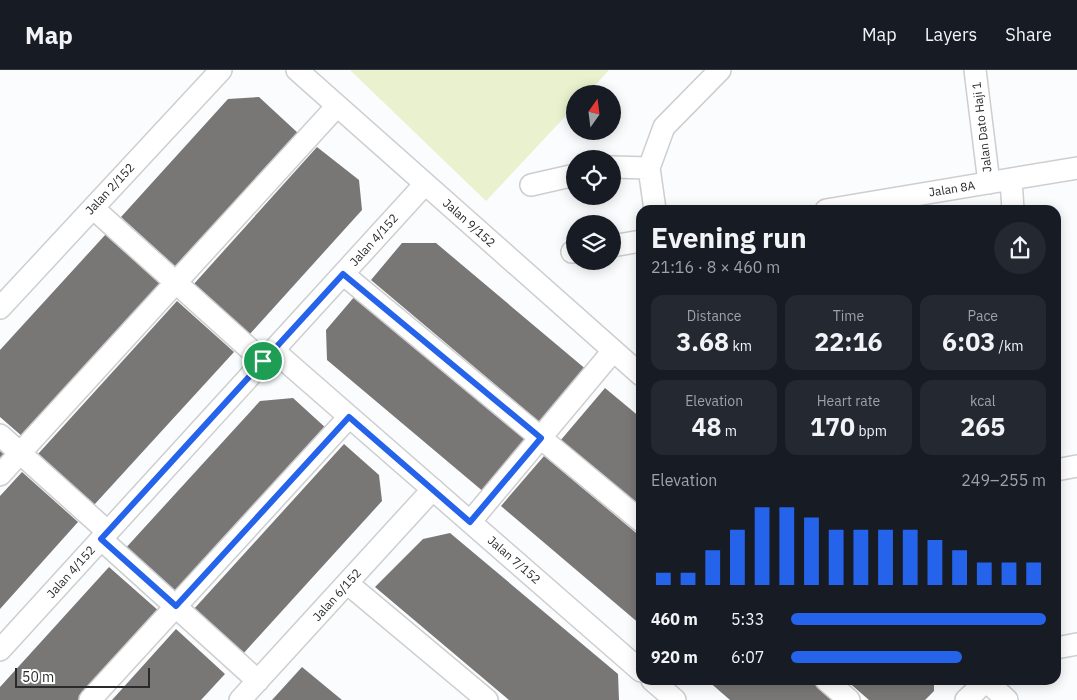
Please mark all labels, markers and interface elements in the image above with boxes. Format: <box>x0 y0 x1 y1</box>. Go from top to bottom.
text: Map <box>25 19 73 51</box>
text: Map <box>862 23 897 46</box>
text: Layers <box>925 23 977 46</box>
text: Share <box>1005 23 1052 46</box>
street label: Jalan Dato Haji 1 <box>969 81 994 173</box>
north arrow <box>566 85 621 140</box>
map controls <box>566 85 621 270</box>
button: locate <box>566 150 621 205</box>
street label: Jalan 2/152 <box>82 160 137 218</box>
street label: Jalan 8A <box>928 177 976 200</box>
street label: Jalan 9/152 <box>440 195 499 250</box>
street label: Jalan 4/152 <box>346 210 401 269</box>
button: layers <box>566 215 621 270</box>
text: Evening run <box>651 219 807 256</box>
button: share <box>994 222 1046 274</box>
text: 21:16 · 8 × 460 m <box>651 257 780 277</box>
text: Distance <box>687 307 741 325</box>
text: Time <box>833 307 864 325</box>
text: Pace <box>968 307 998 325</box>
text: 3.68 <box>676 325 729 358</box>
text: 22:16 <box>814 325 883 358</box>
text: 6:03 <box>942 325 995 358</box>
text: km <box>729 337 752 355</box>
text: /km <box>995 337 1024 355</box>
pin <box>242 340 284 382</box>
icon: arrive <box>249 347 277 375</box>
text: Elevation <box>685 392 743 410</box>
text: Heart rate <box>817 392 880 410</box>
text: kcal <box>970 392 996 410</box>
text: 48 <box>691 410 721 443</box>
text: 170 <box>810 410 855 443</box>
text: 265 <box>960 410 1005 443</box>
text: m <box>721 422 737 440</box>
text: bpm <box>855 422 887 440</box>
text: Elevation <box>651 470 717 490</box>
text: 249–255 m <box>961 470 1046 490</box>
street label: Jalan 7/152 <box>485 533 544 587</box>
street label: Jalan 4/152 <box>43 542 98 601</box>
street label: Jalan 6/152 <box>309 565 364 624</box>
text: 460 m <box>651 609 698 629</box>
text: 5:33 <box>731 609 764 629</box>
text: 920 m <box>651 647 698 667</box>
text: 6:07 <box>731 647 764 667</box>
scale bar <box>15 665 150 688</box>
text: 50 m <box>22 668 54 686</box>

